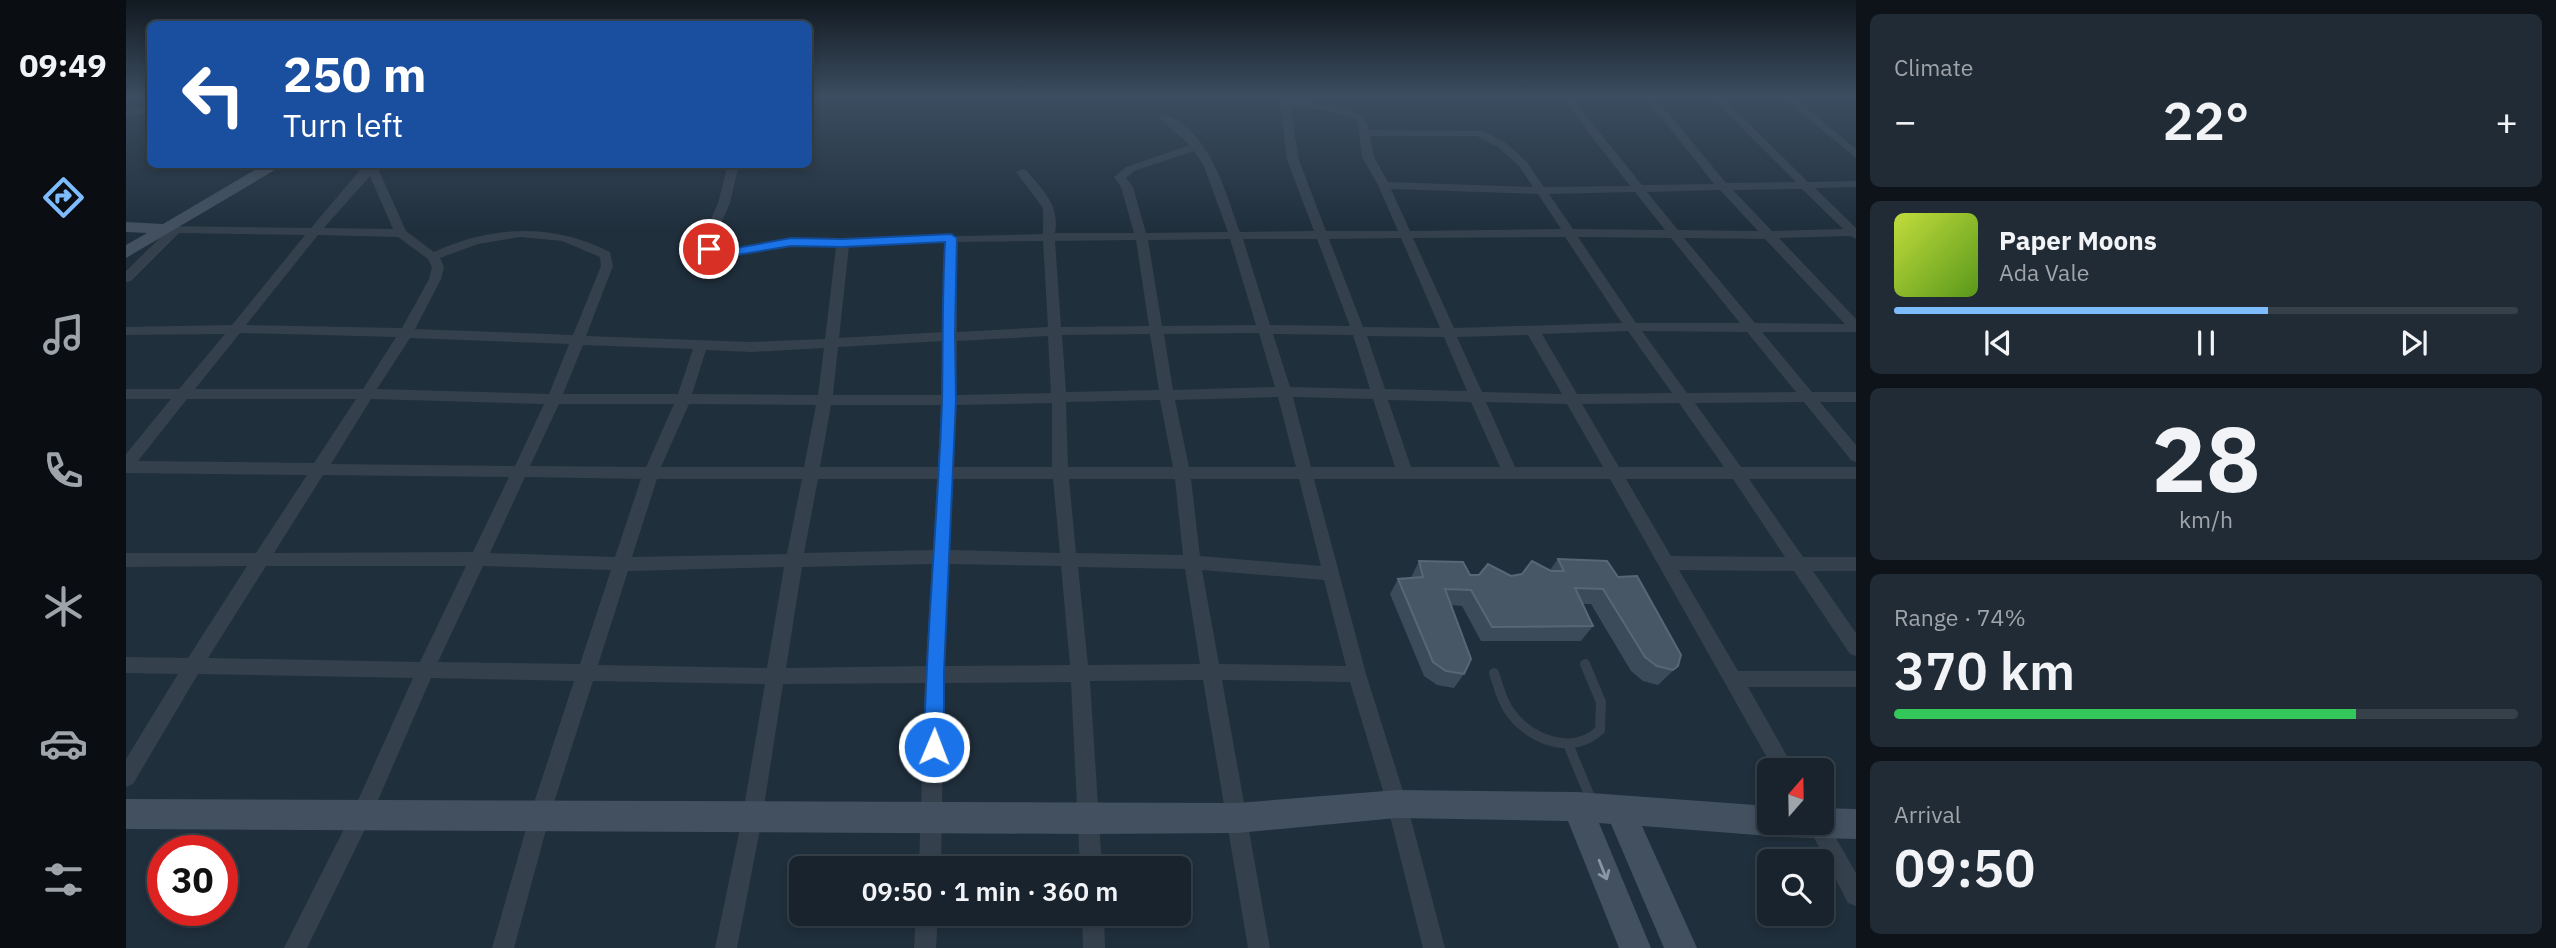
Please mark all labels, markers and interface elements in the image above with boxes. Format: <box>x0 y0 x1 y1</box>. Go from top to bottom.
text: 250 m <box>283 42 427 105</box>
text: 09:49 <box>19 44 107 86</box>
icon: left <box>168 49 259 140</box>
text: Climate <box>1894 52 1973 82</box>
text: 22° <box>2163 87 2249 154</box>
text: − <box>1894 96 1917 145</box>
text: + <box>2495 96 2518 145</box>
text: Turn left <box>283 104 403 146</box>
icon: directions <box>39 173 88 222</box>
pin <box>679 219 739 279</box>
text: Paper Moons <box>1999 223 2157 257</box>
icon: arrive <box>690 230 728 268</box>
text: Ada Vale <box>1999 257 2089 287</box>
icon: music <box>39 310 88 359</box>
icon: previous <box>1979 324 2017 362</box>
icon: pause <box>2187 324 2225 362</box>
icon: next <box>2395 324 2433 362</box>
text: 28 <box>2151 399 2261 517</box>
icon: phone <box>39 446 88 495</box>
text: km/h <box>2179 504 2233 534</box>
icon: climate <box>39 582 88 631</box>
text: Range · 74% <box>1894 602 2026 632</box>
text: 370 km <box>1894 637 2075 704</box>
position arrow <box>897 710 971 784</box>
icon: car <box>39 719 88 768</box>
north arrow <box>1757 758 1834 835</box>
map controls <box>1757 758 1834 926</box>
text: Arrival <box>1894 799 1961 829</box>
text: 09:50 <box>1894 834 2035 901</box>
speed limit sign: 30 <box>147 835 238 926</box>
button: search <box>1757 849 1834 926</box>
icon: filters <box>39 855 88 904</box>
one-way arrow <box>1597 859 1610 881</box>
text: 09:50 · 1 min · 360 m <box>862 874 1118 908</box>

